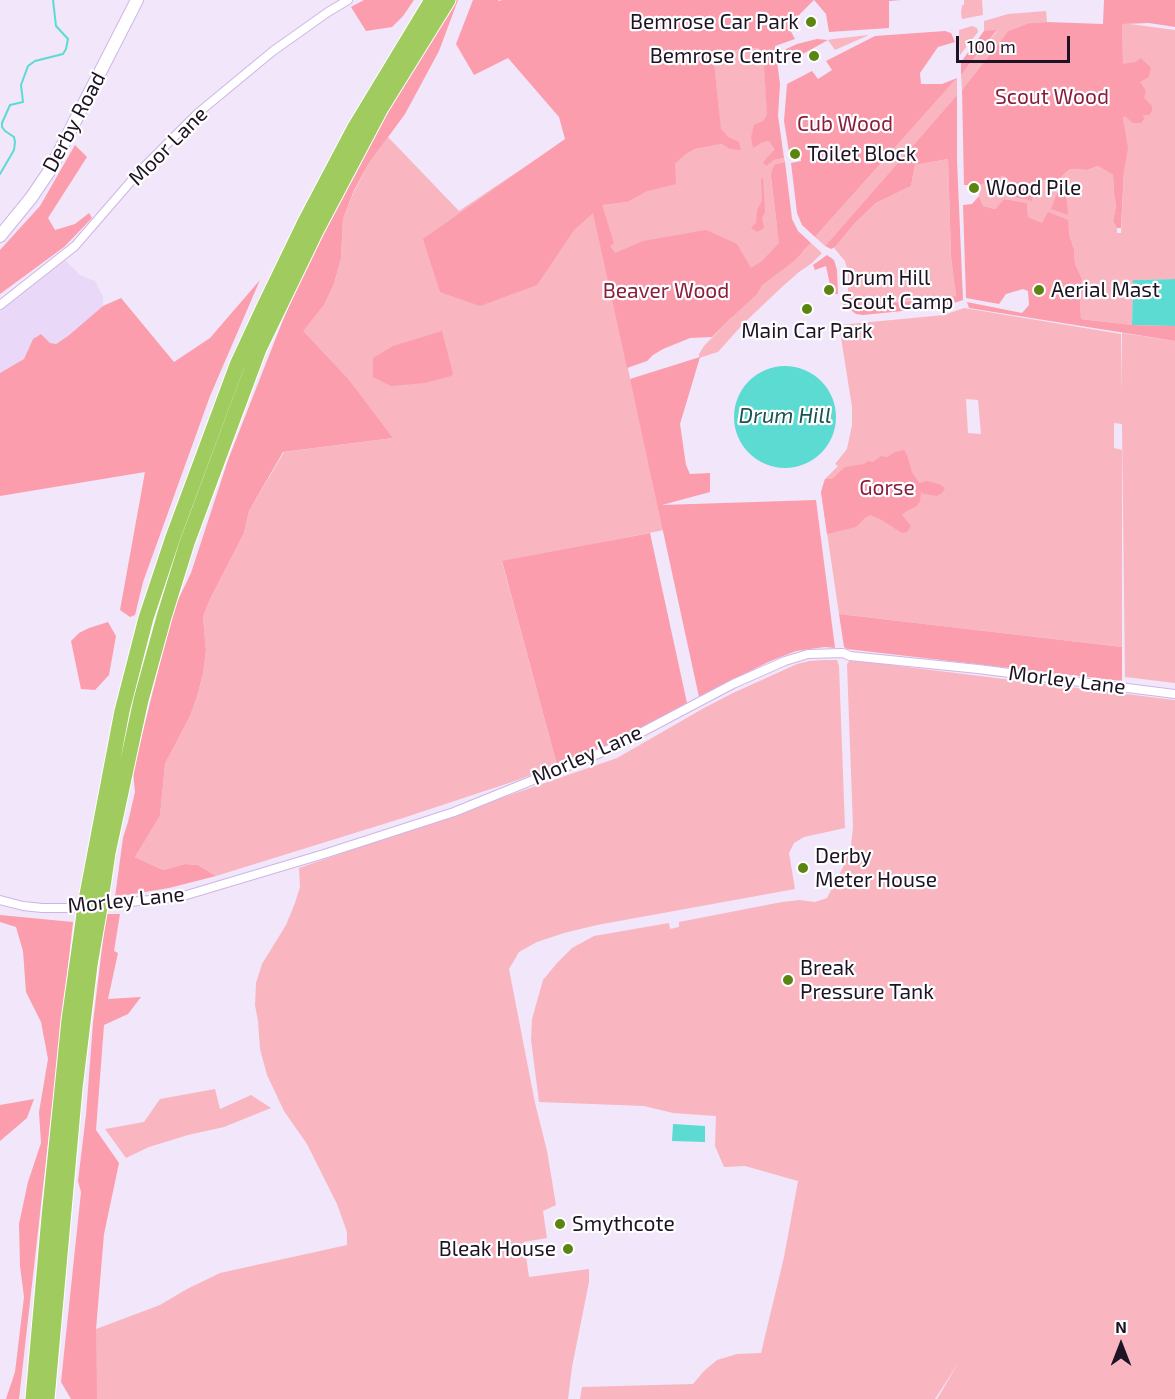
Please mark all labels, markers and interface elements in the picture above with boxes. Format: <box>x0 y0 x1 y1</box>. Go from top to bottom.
place label: Bemrose Car Park <box>630 9 799 35</box>
marker: Bemrose Car Park <box>804 15 818 29</box>
scale bar <box>959 24 1073 62</box>
text: 100 m <box>967 35 1016 57</box>
place label: Bemrose Centre <box>650 43 802 69</box>
marker: Bemrose Centre <box>807 49 821 63</box>
street label: Derby Road <box>37 68 111 176</box>
park label: Scout Wood <box>995 84 1109 110</box>
street label: Moor Lane <box>123 101 213 191</box>
park label: Cub Wood <box>797 111 893 137</box>
place label: Toilet Block <box>807 141 916 167</box>
marker: Toilet Block <box>788 147 802 161</box>
place label: Wood Pile <box>986 175 1081 201</box>
marker: Wood Pile <box>967 181 981 195</box>
place label: Drum Hill Scout Camp <box>841 265 954 315</box>
place label: Aerial Mast <box>1051 277 1160 303</box>
park label: Beaver Wood <box>603 278 729 304</box>
marker: Drum Hill Scout Camp <box>822 283 836 297</box>
marker: Aerial Mast <box>1032 283 1046 297</box>
marker: Main Car Park <box>800 302 814 316</box>
place label: Main Car Park <box>741 318 873 344</box>
water label: Drum Hill <box>739 403 831 429</box>
park label: Gorse <box>859 475 915 501</box>
street label: Morley Lane <box>1007 660 1127 700</box>
street label: Morley Lane <box>528 720 646 790</box>
place label: Derby Meter House <box>815 843 937 893</box>
marker: Derby Meter House <box>796 861 810 875</box>
street label: Morley Lane <box>66 881 186 919</box>
place label: Break Pressure Tank <box>800 955 934 1005</box>
marker: Break Pressure Tank <box>781 973 795 987</box>
place label: Smythcote <box>572 1211 675 1237</box>
marker: Smythcote <box>553 1217 567 1231</box>
place label: Bleak House <box>439 1236 556 1262</box>
marker: Bleak House <box>561 1242 575 1256</box>
north arrow <box>1091 1315 1151 1375</box>
text: N <box>1115 1317 1127 1336</box>

